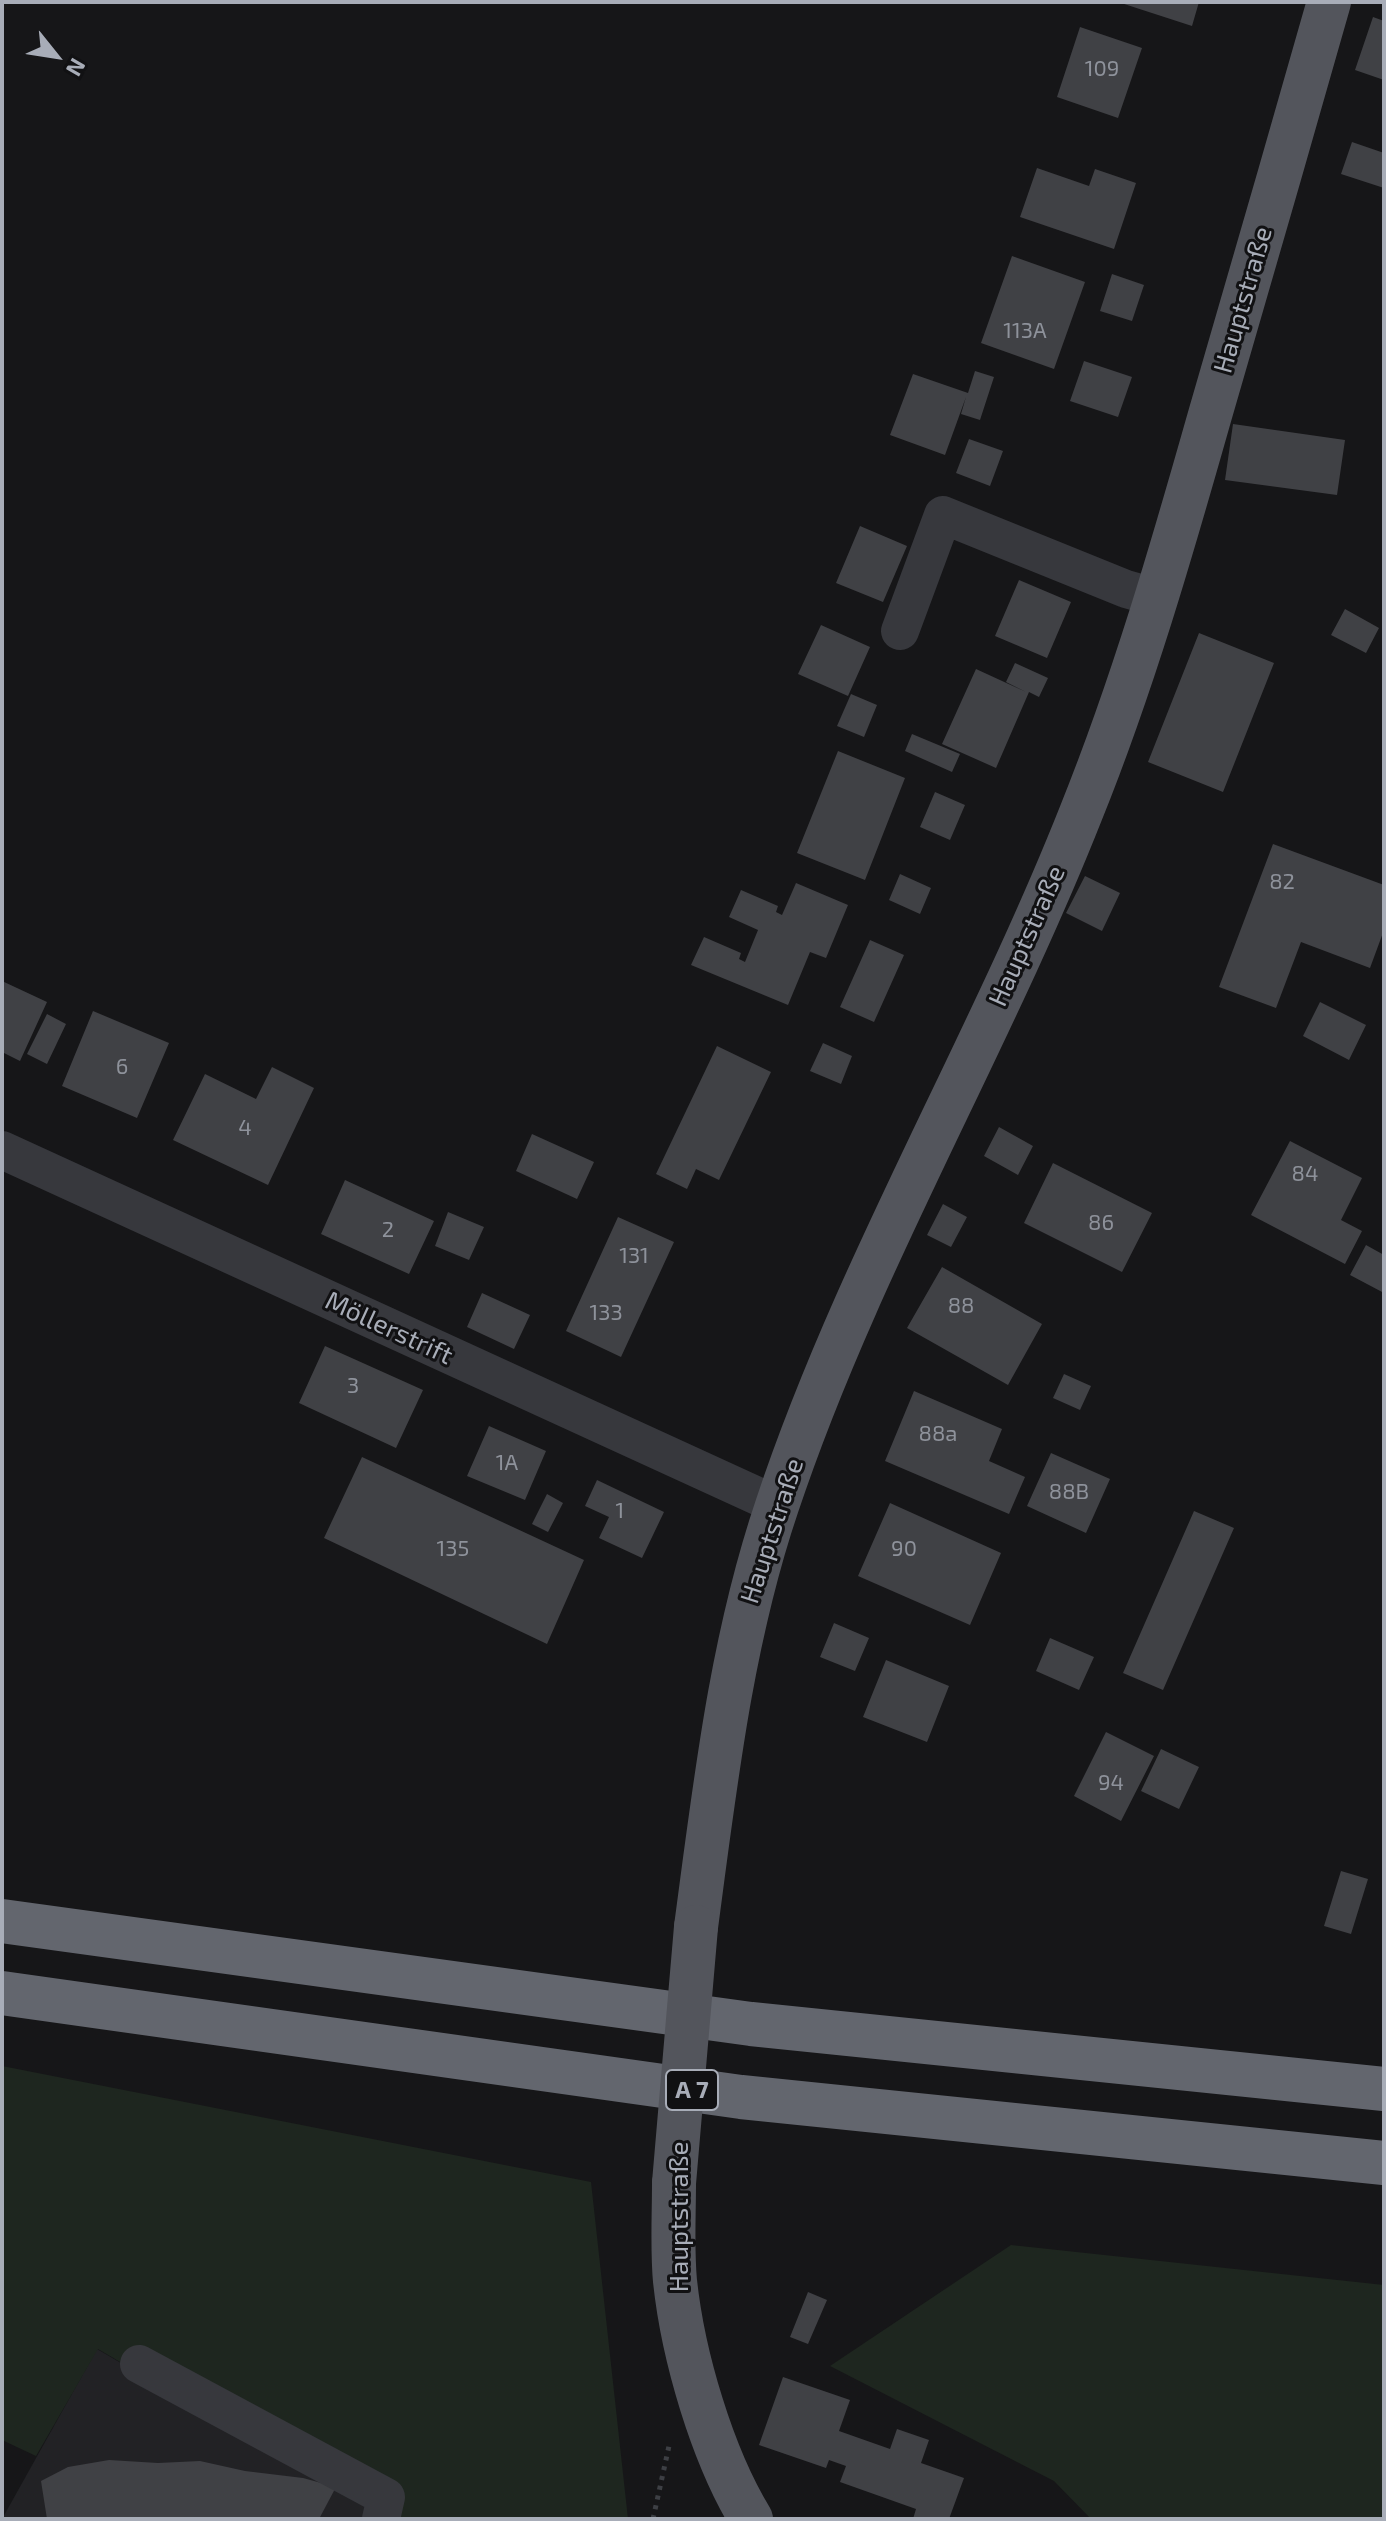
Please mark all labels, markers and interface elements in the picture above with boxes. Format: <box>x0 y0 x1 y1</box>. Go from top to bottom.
north arrow <box>16 16 96 96</box>
text: N <box>62 55 92 81</box>
house number: 109 <box>1085 56 1119 82</box>
street label: Hauptstraße <box>1207 223 1279 377</box>
house number: 113A <box>1003 318 1047 344</box>
street label: Hauptstraße <box>982 861 1072 1011</box>
house number: 82 <box>1269 869 1295 895</box>
house number: 6 <box>116 1054 128 1080</box>
house number: 4 <box>238 1115 252 1141</box>
house number: 84 <box>1292 1161 1318 1187</box>
house number: 86 <box>1088 1210 1114 1236</box>
house number: 2 <box>382 1217 394 1243</box>
house number: 131 <box>619 1243 649 1269</box>
street label: Möllerstrift <box>320 1285 458 1371</box>
house number: 88 <box>948 1293 974 1319</box>
house number: 133 <box>589 1300 623 1326</box>
house number: 3 <box>347 1373 359 1399</box>
house number: 88a <box>919 1421 957 1447</box>
house number: 1A <box>496 1450 518 1476</box>
street label: Hauptstraße <box>734 1454 810 1608</box>
house number: 88B <box>1049 1479 1089 1505</box>
house number: 1 <box>616 1498 624 1524</box>
house number: 135 <box>437 1536 469 1562</box>
house number: 90 <box>891 1536 917 1562</box>
house number: 94 <box>1098 1770 1124 1796</box>
road number: A 7 <box>666 2070 718 2110</box>
street label: Hauptstraße <box>663 2142 695 2292</box>

